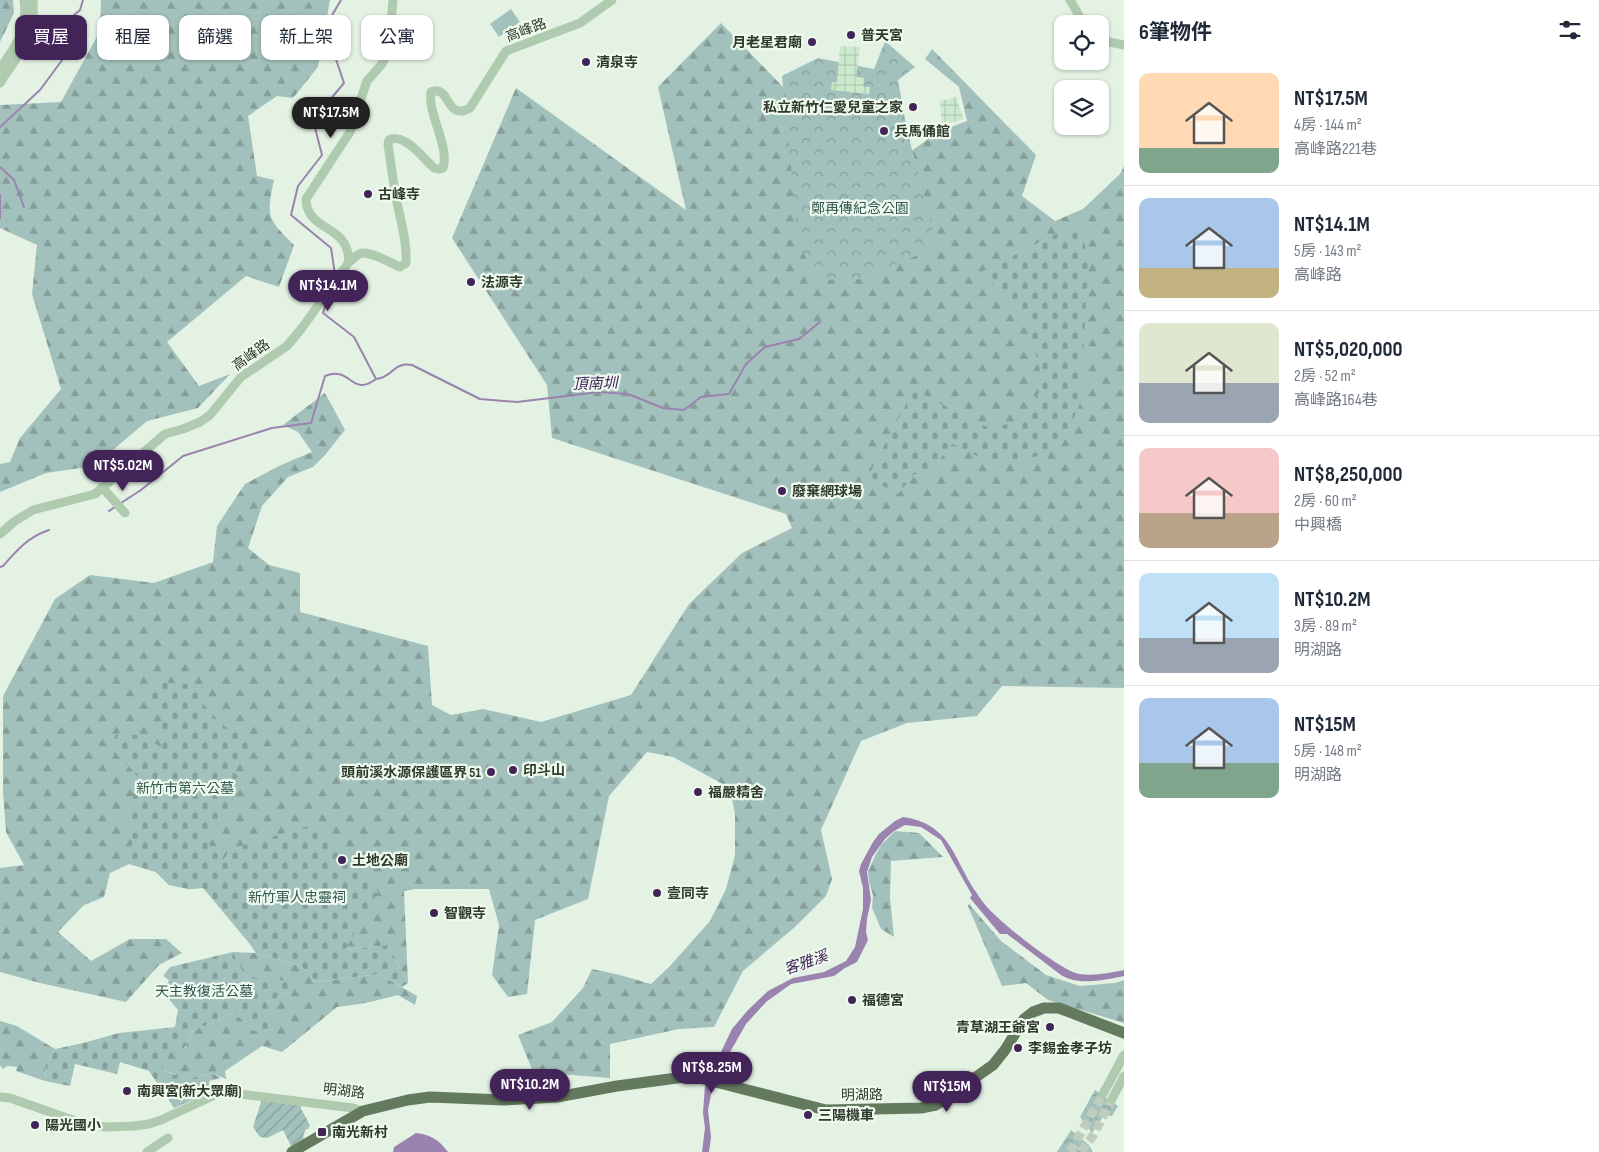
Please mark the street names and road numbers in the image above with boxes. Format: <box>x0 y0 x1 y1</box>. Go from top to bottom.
street label: 高峰路 <box>503 15 549 45</box>
street label: 高峰路 <box>229 336 273 374</box>
street label: 明湖路 <box>322 1080 366 1102</box>
street label: 明湖路 <box>841 1086 883 1104</box>

